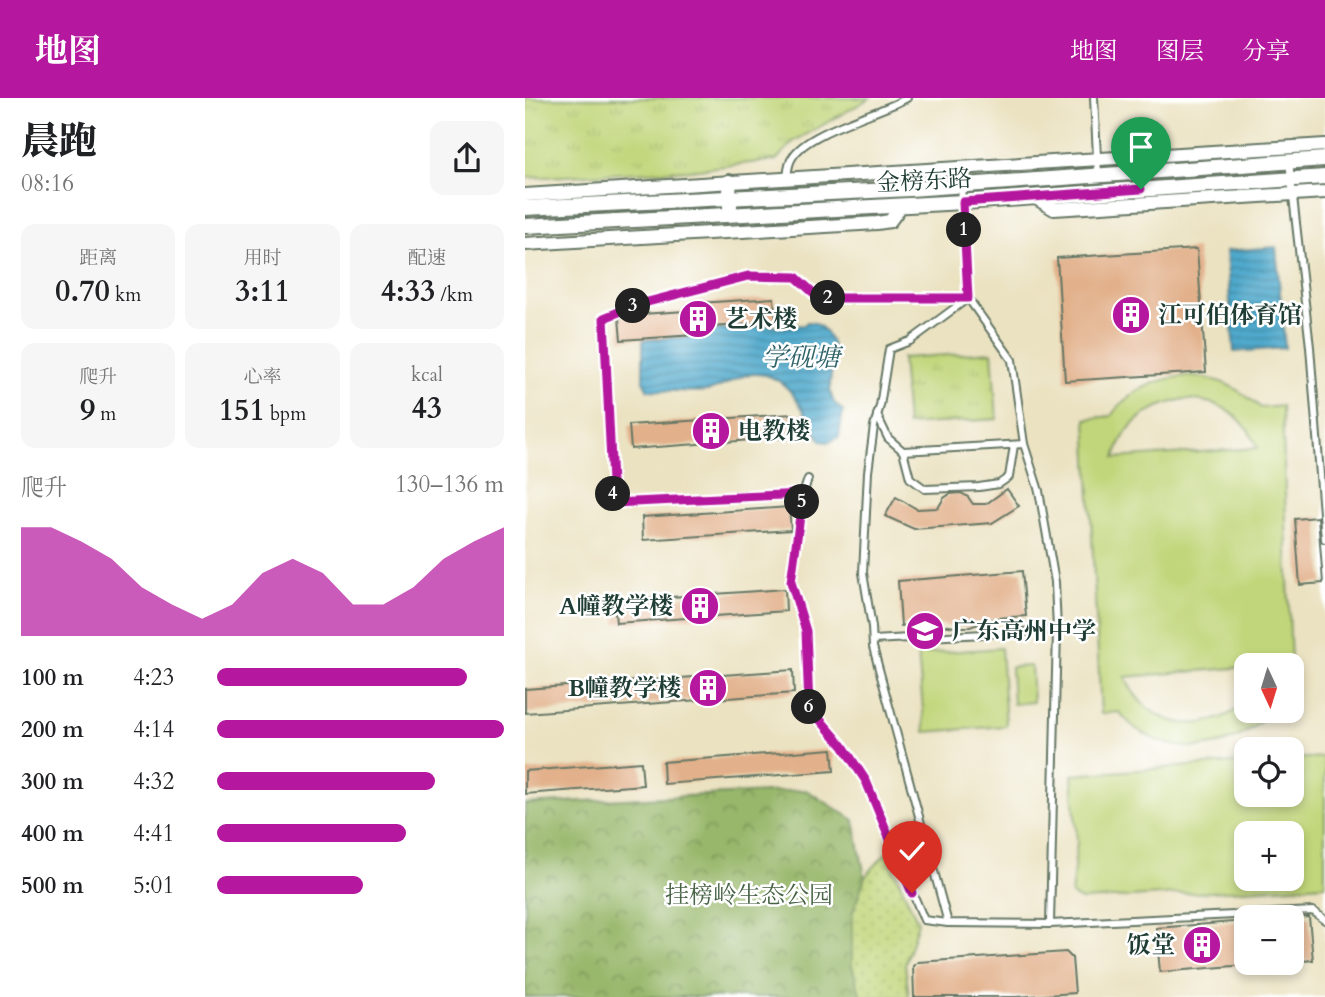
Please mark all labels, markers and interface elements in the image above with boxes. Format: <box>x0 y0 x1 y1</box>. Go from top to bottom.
text: 地图 <box>35 29 101 74</box>
text: 地图 <box>1070 35 1118 68</box>
text: 图层 <box>1156 35 1204 68</box>
text: 分享 <box>1242 35 1290 68</box>
text: 晨跑 <box>21 116 97 168</box>
pin <box>1111 117 1171 189</box>
button: share <box>430 121 504 195</box>
icon: arrive <box>1122 128 1160 166</box>
street label: 金榜东路 <box>875 162 973 200</box>
text: 08:16 <box>21 168 74 199</box>
pin: 1 <box>947 212 982 248</box>
text: 1 <box>959 216 968 242</box>
text: 距离 <box>79 245 117 271</box>
text: 用时 <box>243 245 282 271</box>
text: 配速 <box>408 245 446 271</box>
text: 0.70 <box>55 271 110 312</box>
text: 3:11 <box>235 271 290 312</box>
text: 4:33 <box>381 271 435 312</box>
pin: 2 <box>811 280 845 316</box>
text: km <box>110 282 141 308</box>
text: /km <box>435 282 473 308</box>
text: 2 <box>823 284 832 310</box>
pin: 3 <box>615 288 651 324</box>
text: 3 <box>628 292 637 318</box>
building icon: 江可伯体育馆 <box>1110 294 1152 336</box>
building icon: 艺术楼 <box>677 298 719 340</box>
place label: 江可伯体育馆 <box>1158 299 1302 332</box>
place label: 艺术楼 <box>725 303 797 336</box>
water label: 学砚塘 <box>762 340 844 375</box>
text: kcal <box>411 362 443 388</box>
text: 爬升 <box>79 364 117 390</box>
text: 心率 <box>243 364 282 390</box>
text: 43 <box>411 388 442 429</box>
text: 9 <box>80 390 95 431</box>
text: 151 <box>219 390 265 431</box>
text: m <box>95 401 116 427</box>
text: bpm <box>265 401 306 427</box>
building icon: 电教楼 <box>690 410 732 452</box>
place label: 电教楼 <box>738 415 810 448</box>
text: 130–136 m <box>395 469 504 500</box>
text: 爬升 <box>21 472 67 503</box>
pin: 4 <box>595 476 631 512</box>
text: 4 <box>608 480 617 506</box>
pin: 5 <box>785 484 819 520</box>
text: 5 <box>797 488 806 514</box>
building icon: A幢教学楼 <box>679 585 721 627</box>
place label: A幢教学楼 <box>559 590 673 623</box>
school or university icon: 广东高州中学 <box>904 610 946 652</box>
place label: 广东高州中学 <box>952 615 1096 648</box>
north arrow <box>1234 653 1304 723</box>
map controls <box>1234 653 1304 975</box>
text: 100 m <box>21 662 84 693</box>
text: 4:23 <box>133 662 174 693</box>
building icon: B幢教学楼 <box>687 667 729 709</box>
place label: B幢教学楼 <box>568 672 681 705</box>
pin: 6 <box>791 690 827 724</box>
text: 6 <box>804 693 813 719</box>
text: 200 m <box>21 714 84 745</box>
text: 4:14 <box>133 714 174 745</box>
button: locate <box>1234 737 1304 807</box>
text: 300 m <box>21 766 84 797</box>
text: 4:32 <box>133 766 174 797</box>
text: 400 m <box>21 818 84 849</box>
text: 4:41 <box>133 818 174 849</box>
pin <box>882 821 942 893</box>
button: + <box>1234 821 1304 891</box>
icon: check <box>893 832 931 870</box>
text: 500 m <box>21 870 84 901</box>
text: 5:01 <box>133 870 174 901</box>
park label: 挂榜岭生态公园 <box>665 879 833 912</box>
button: − <box>1234 905 1304 975</box>
building icon: 饭堂 <box>1181 924 1223 966</box>
place label: 饭堂 <box>1127 929 1175 962</box>

